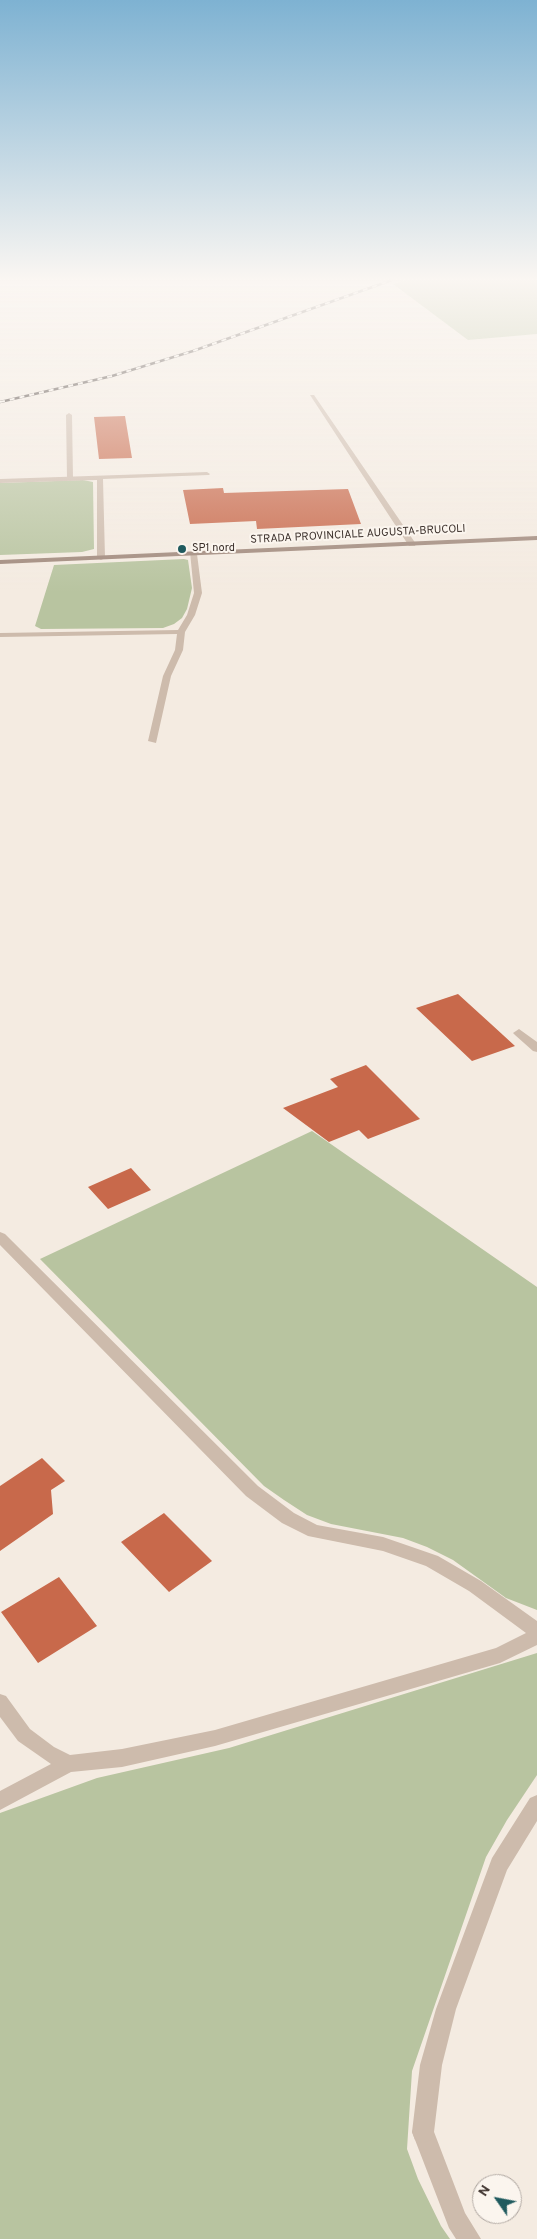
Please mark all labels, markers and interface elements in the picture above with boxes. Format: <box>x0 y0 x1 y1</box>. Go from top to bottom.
street label: STRADA PROVINCIALE AUGUSTA-BRUCOLI <box>250 523 466 547</box>
place label: SP1 nord <box>192 542 235 556</box>
marker: SP1 nord <box>176 543 188 555</box>
north arrow <box>472 2174 522 2224</box>
text: N <box>475 2182 495 2200</box>

